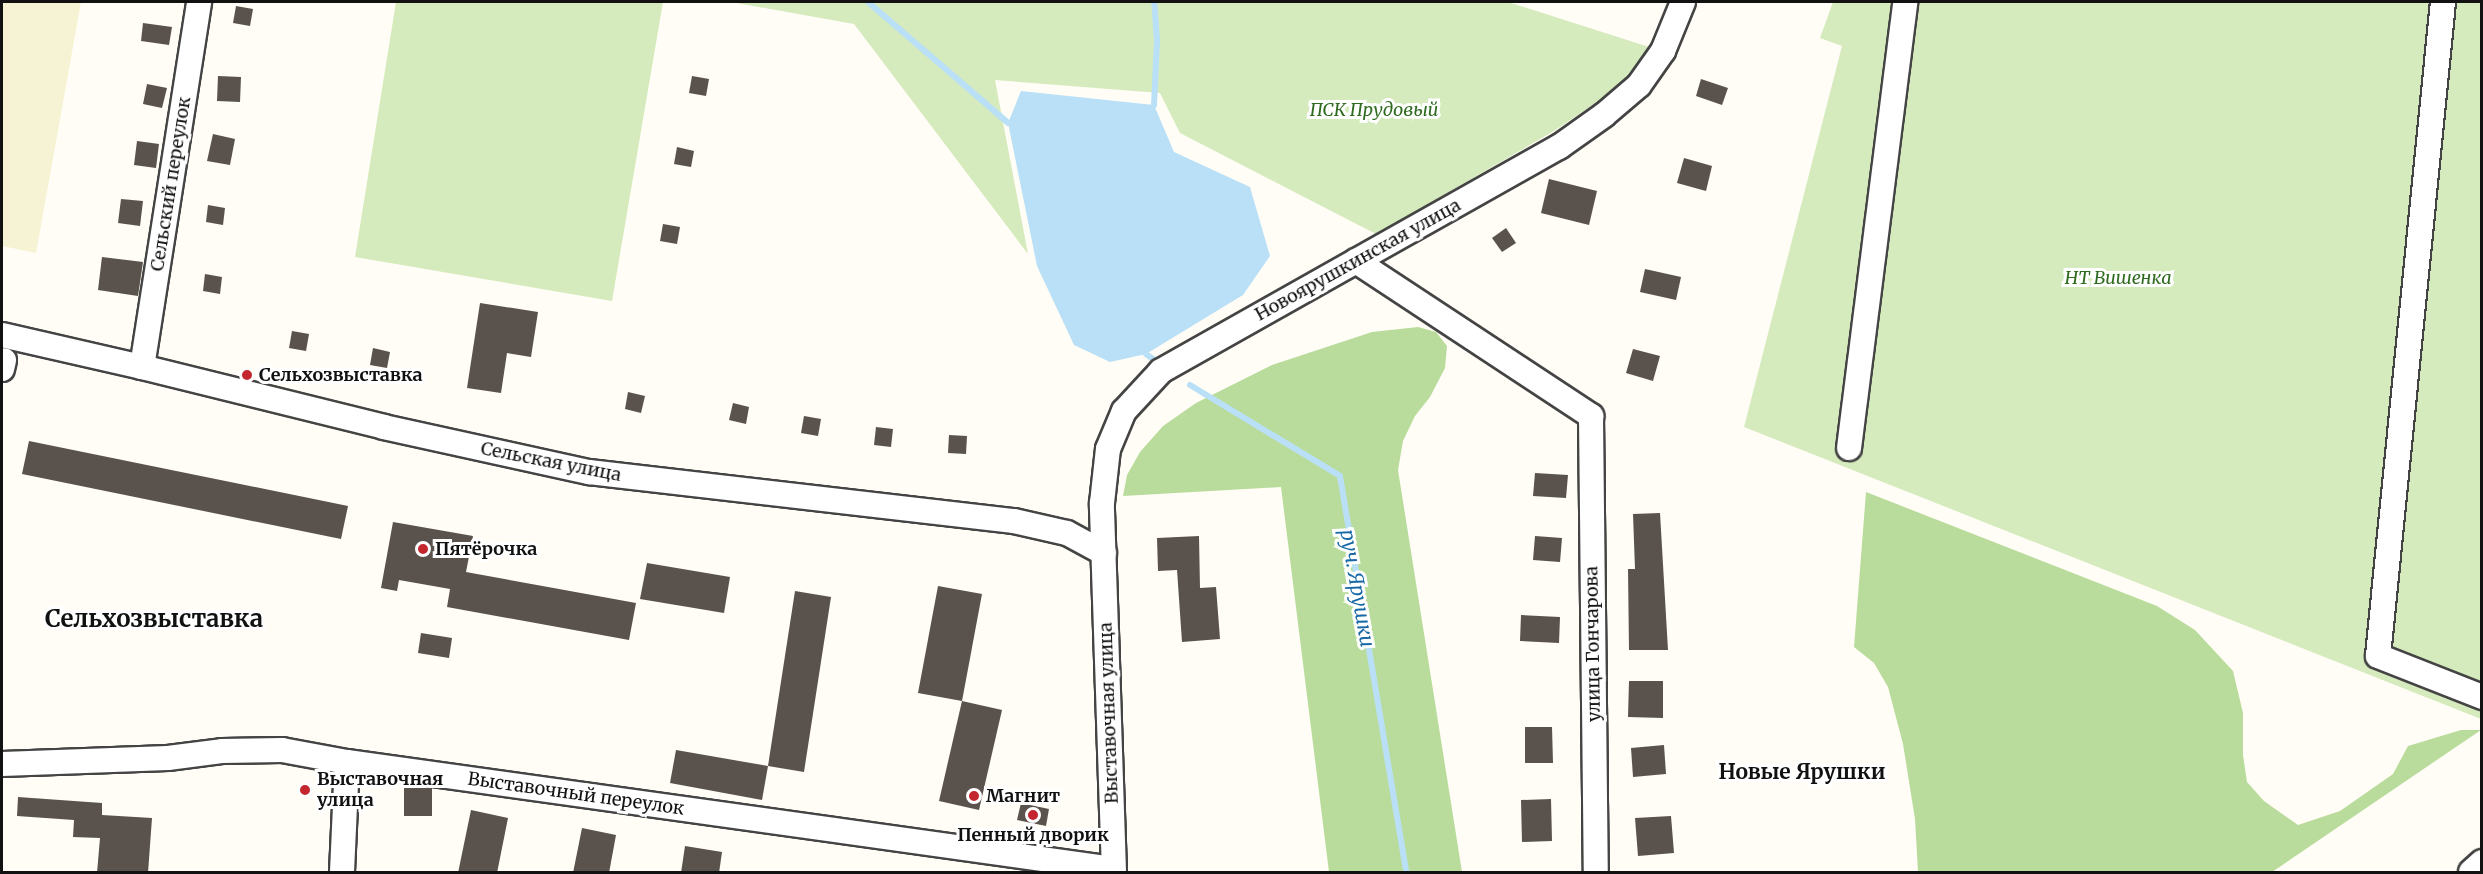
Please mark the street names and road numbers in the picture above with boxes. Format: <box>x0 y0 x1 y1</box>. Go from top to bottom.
street label: Сельский переулок <box>147 95 195 273</box>
street label: Новоярушкинская улица <box>1251 194 1465 326</box>
street label: Сельская улица <box>479 438 623 486</box>
street label: улица Гончарова <box>1581 566 1605 722</box>
street label: Выставочная улица <box>1095 622 1123 804</box>
street label: Выставочный переулок <box>466 768 686 820</box>

